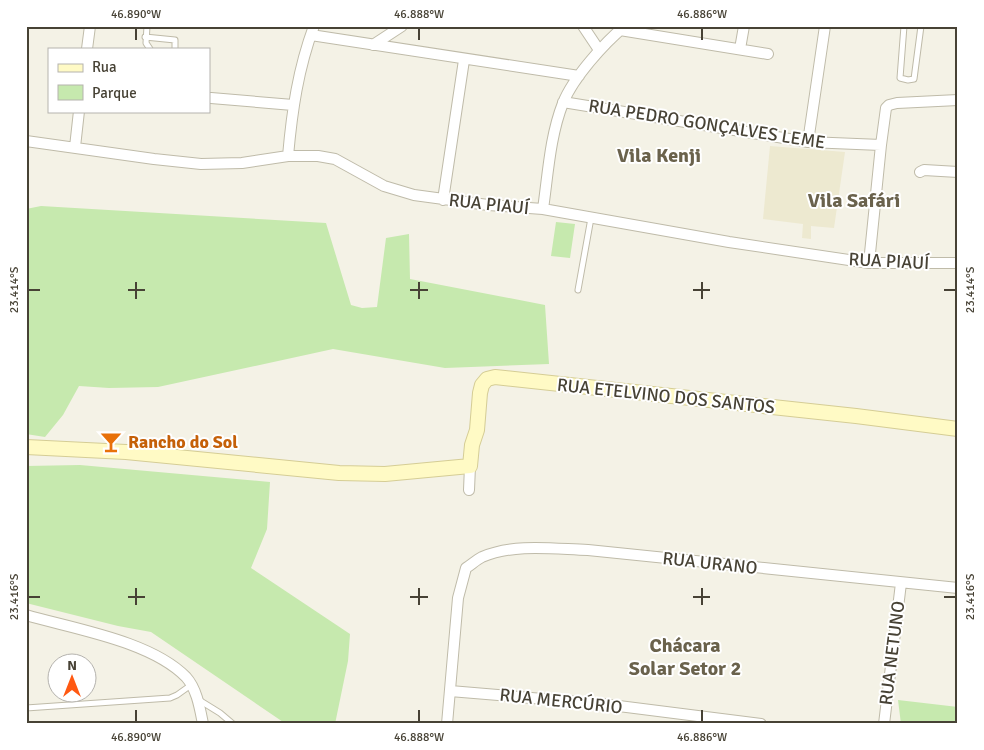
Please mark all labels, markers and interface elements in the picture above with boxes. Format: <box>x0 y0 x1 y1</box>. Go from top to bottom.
text: 46.890°W <box>111 7 161 22</box>
text: 46.888°W <box>394 7 444 22</box>
text: 46.886°W <box>677 7 727 22</box>
legend <box>48 48 210 112</box>
text: Rua <box>92 58 117 76</box>
text: Parque <box>92 84 137 102</box>
street label: RUA PEDRO GONÇALVES LEME <box>587 94 827 154</box>
district label: Vila Kenji <box>617 143 701 168</box>
district label: Vila Safári <box>808 188 900 213</box>
street label: RUA PIAUÍ <box>448 189 531 219</box>
street label: RUA PIAUÍ <box>848 248 931 274</box>
text: 23.414°S <box>7 266 22 313</box>
text: 23.414°S <box>963 266 978 313</box>
street label: RUA ETELVINO DOS SANTOS <box>556 374 776 418</box>
bar icon: Rancho do Sol <box>98 429 124 455</box>
place label: Rancho do Sol <box>128 431 238 453</box>
street label: RUA URANO <box>662 547 758 579</box>
text: 23.416°S <box>7 573 22 620</box>
text: 23.416°S <box>963 573 978 620</box>
street label: RUA NETUNO <box>875 600 909 706</box>
district label: Chácara Solar Setor 2 <box>629 633 741 681</box>
north arrow <box>48 652 98 702</box>
text: N <box>67 657 77 674</box>
street label: RUA MERCÚRIO <box>499 684 623 718</box>
text: 46.890°W <box>111 730 161 745</box>
text: 46.888°W <box>394 730 444 745</box>
text: 46.886°W <box>677 730 727 745</box>

